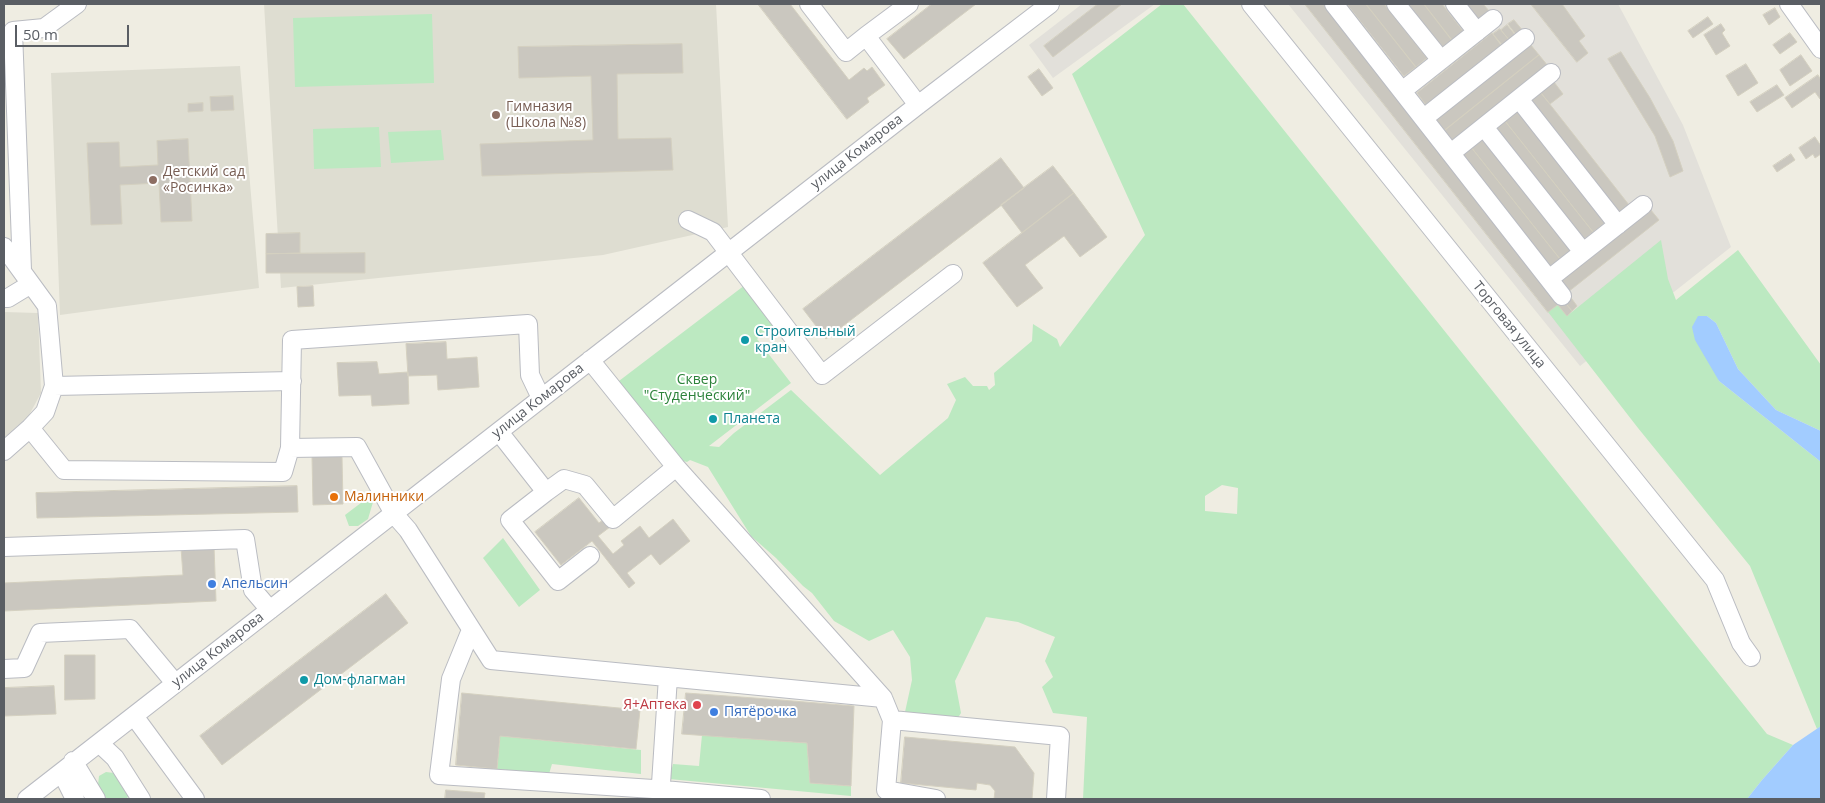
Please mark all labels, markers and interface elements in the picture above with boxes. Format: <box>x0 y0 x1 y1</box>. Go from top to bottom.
scale bar <box>18 15 131 47</box>
text: 50 m <box>23 24 58 44</box>
place label: Гимназия (Школа №8) <box>506 99 586 132</box>
marker: Гимназия (Школа №8) <box>490 109 502 121</box>
street label: улица Комарова <box>808 111 906 193</box>
place label: Детский сад «Росинка» <box>163 164 245 196</box>
marker: Детский сад «Росинка» <box>147 174 159 186</box>
street label: Торговая улица <box>1469 278 1549 372</box>
place label: Строительный кран <box>755 324 856 357</box>
marker: Строительный кран <box>739 334 751 346</box>
street label: улица Комарова <box>489 360 587 442</box>
park label: Сквер "Студенческий" <box>644 372 750 404</box>
place label: Планета <box>723 411 780 427</box>
marker: Планета <box>707 413 719 425</box>
place label: Малинники <box>344 489 424 505</box>
marker: Малинники <box>328 491 340 503</box>
place label: Апельсин <box>222 576 288 592</box>
marker: Апельсин <box>206 578 218 590</box>
street label: улица Комарова <box>169 609 267 691</box>
place label: Дом-флагман <box>314 672 406 688</box>
marker: Дом-флагман <box>298 674 310 686</box>
place label: Я+Аптека <box>623 697 687 713</box>
marker: Я+Аптека <box>691 699 703 711</box>
place label: Пятёрочка <box>724 704 797 720</box>
marker: Пятёрочка <box>708 706 720 718</box>

